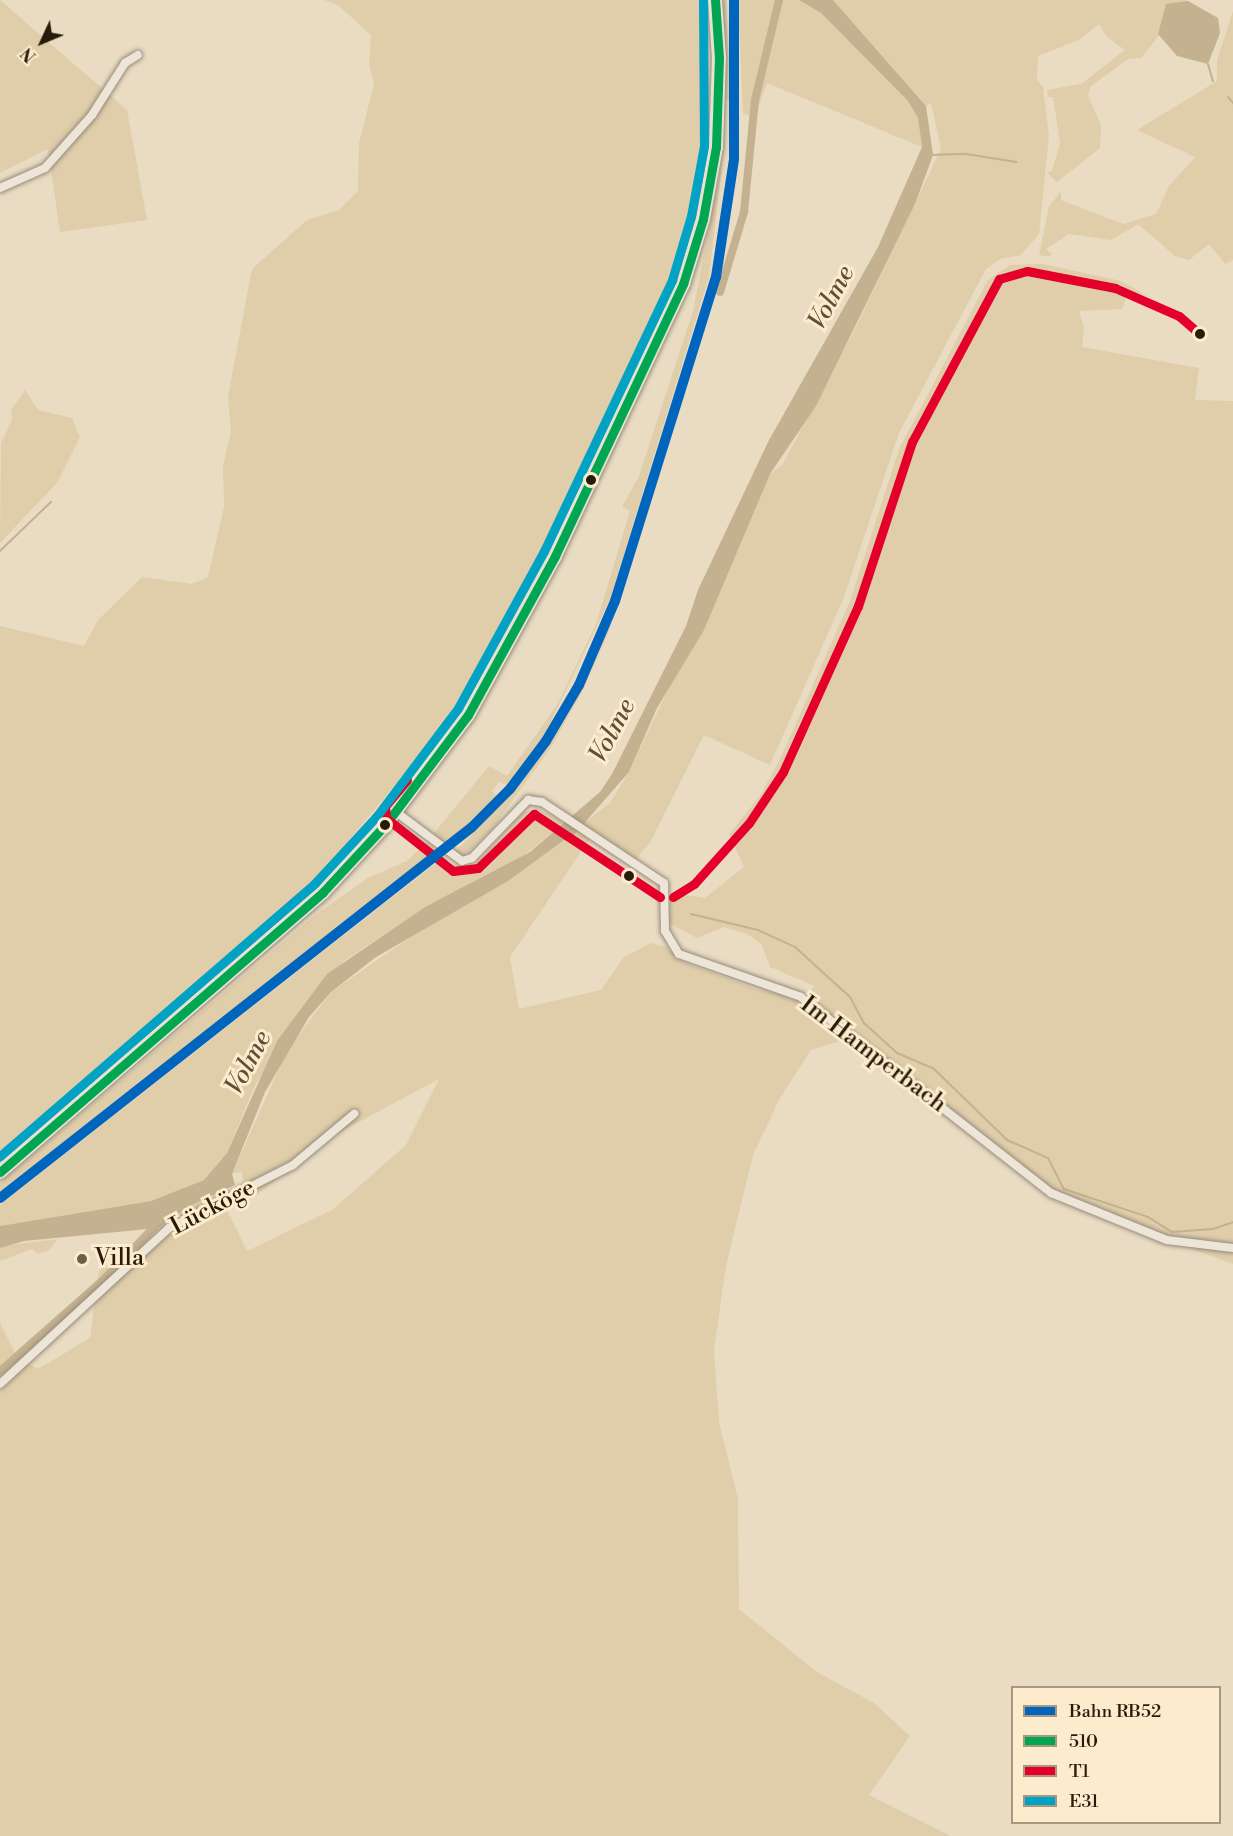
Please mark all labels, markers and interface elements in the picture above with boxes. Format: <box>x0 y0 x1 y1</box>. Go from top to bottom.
north arrow <box>12 12 72 72</box>
text: N <box>17 43 41 66</box>
water label: Volme <box>802 261 862 335</box>
unlabelled marker <box>1194 328 1206 340</box>
unlabelled marker <box>585 474 597 486</box>
water label: Volme <box>583 694 643 768</box>
unlabelled marker <box>379 819 391 831</box>
unlabelled marker <box>623 870 635 882</box>
street label: Im Hamperbach <box>794 991 952 1119</box>
water label: Volme <box>219 1026 279 1100</box>
street label: Lücköge <box>166 1174 260 1242</box>
place label: Villa <box>94 1245 144 1273</box>
marker: Villa <box>75 1252 89 1266</box>
legend <box>1011 1686 1221 1824</box>
text: Bahn RB52 <box>1069 1700 1161 1723</box>
text: 510 <box>1069 1730 1098 1753</box>
text: T1 <box>1069 1760 1089 1783</box>
text: E31 <box>1069 1790 1099 1813</box>

